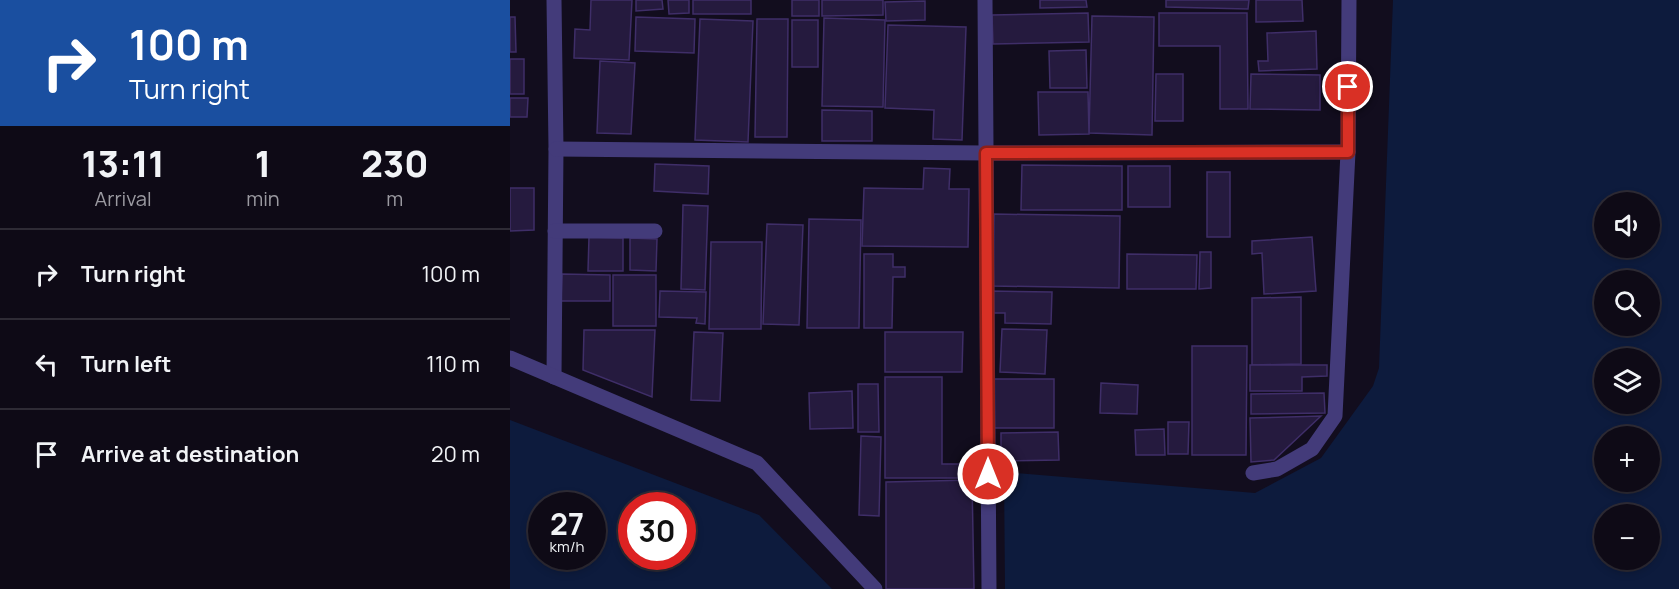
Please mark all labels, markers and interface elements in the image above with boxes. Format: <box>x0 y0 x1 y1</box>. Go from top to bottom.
text: 100 m <box>129 15 249 73</box>
icon: right <box>30 24 108 102</box>
pin <box>1322 61 1373 112</box>
text: Turn right <box>129 70 250 107</box>
icon: arrive <box>1331 70 1364 103</box>
text: 13:11 <box>82 139 165 188</box>
text: 1 <box>255 139 271 188</box>
text: 230 <box>361 139 428 188</box>
text: Arrival <box>95 185 152 212</box>
text: min <box>246 185 280 212</box>
text: m <box>386 185 403 212</box>
map controls <box>1594 192 1660 570</box>
button: sound <box>1594 192 1660 258</box>
icon: right <box>30 258 63 291</box>
text: Turn right <box>81 259 186 289</box>
text: 100 m <box>422 259 480 289</box>
button: search <box>1594 270 1660 336</box>
icon: left <box>30 348 63 381</box>
button: layers <box>1594 348 1660 414</box>
text: Turn left <box>81 349 171 379</box>
text: 110 m <box>426 349 480 379</box>
button: + <box>1594 426 1660 492</box>
icon: arrive <box>30 438 63 471</box>
text: Arrive at destination <box>81 439 299 469</box>
text: 20 m <box>431 439 480 469</box>
position arrow <box>956 442 1020 506</box>
speed limit sign: 30 <box>618 492 696 570</box>
text: 27 <box>550 503 584 544</box>
button: − <box>1594 504 1660 570</box>
text: km/h <box>550 536 584 557</box>

